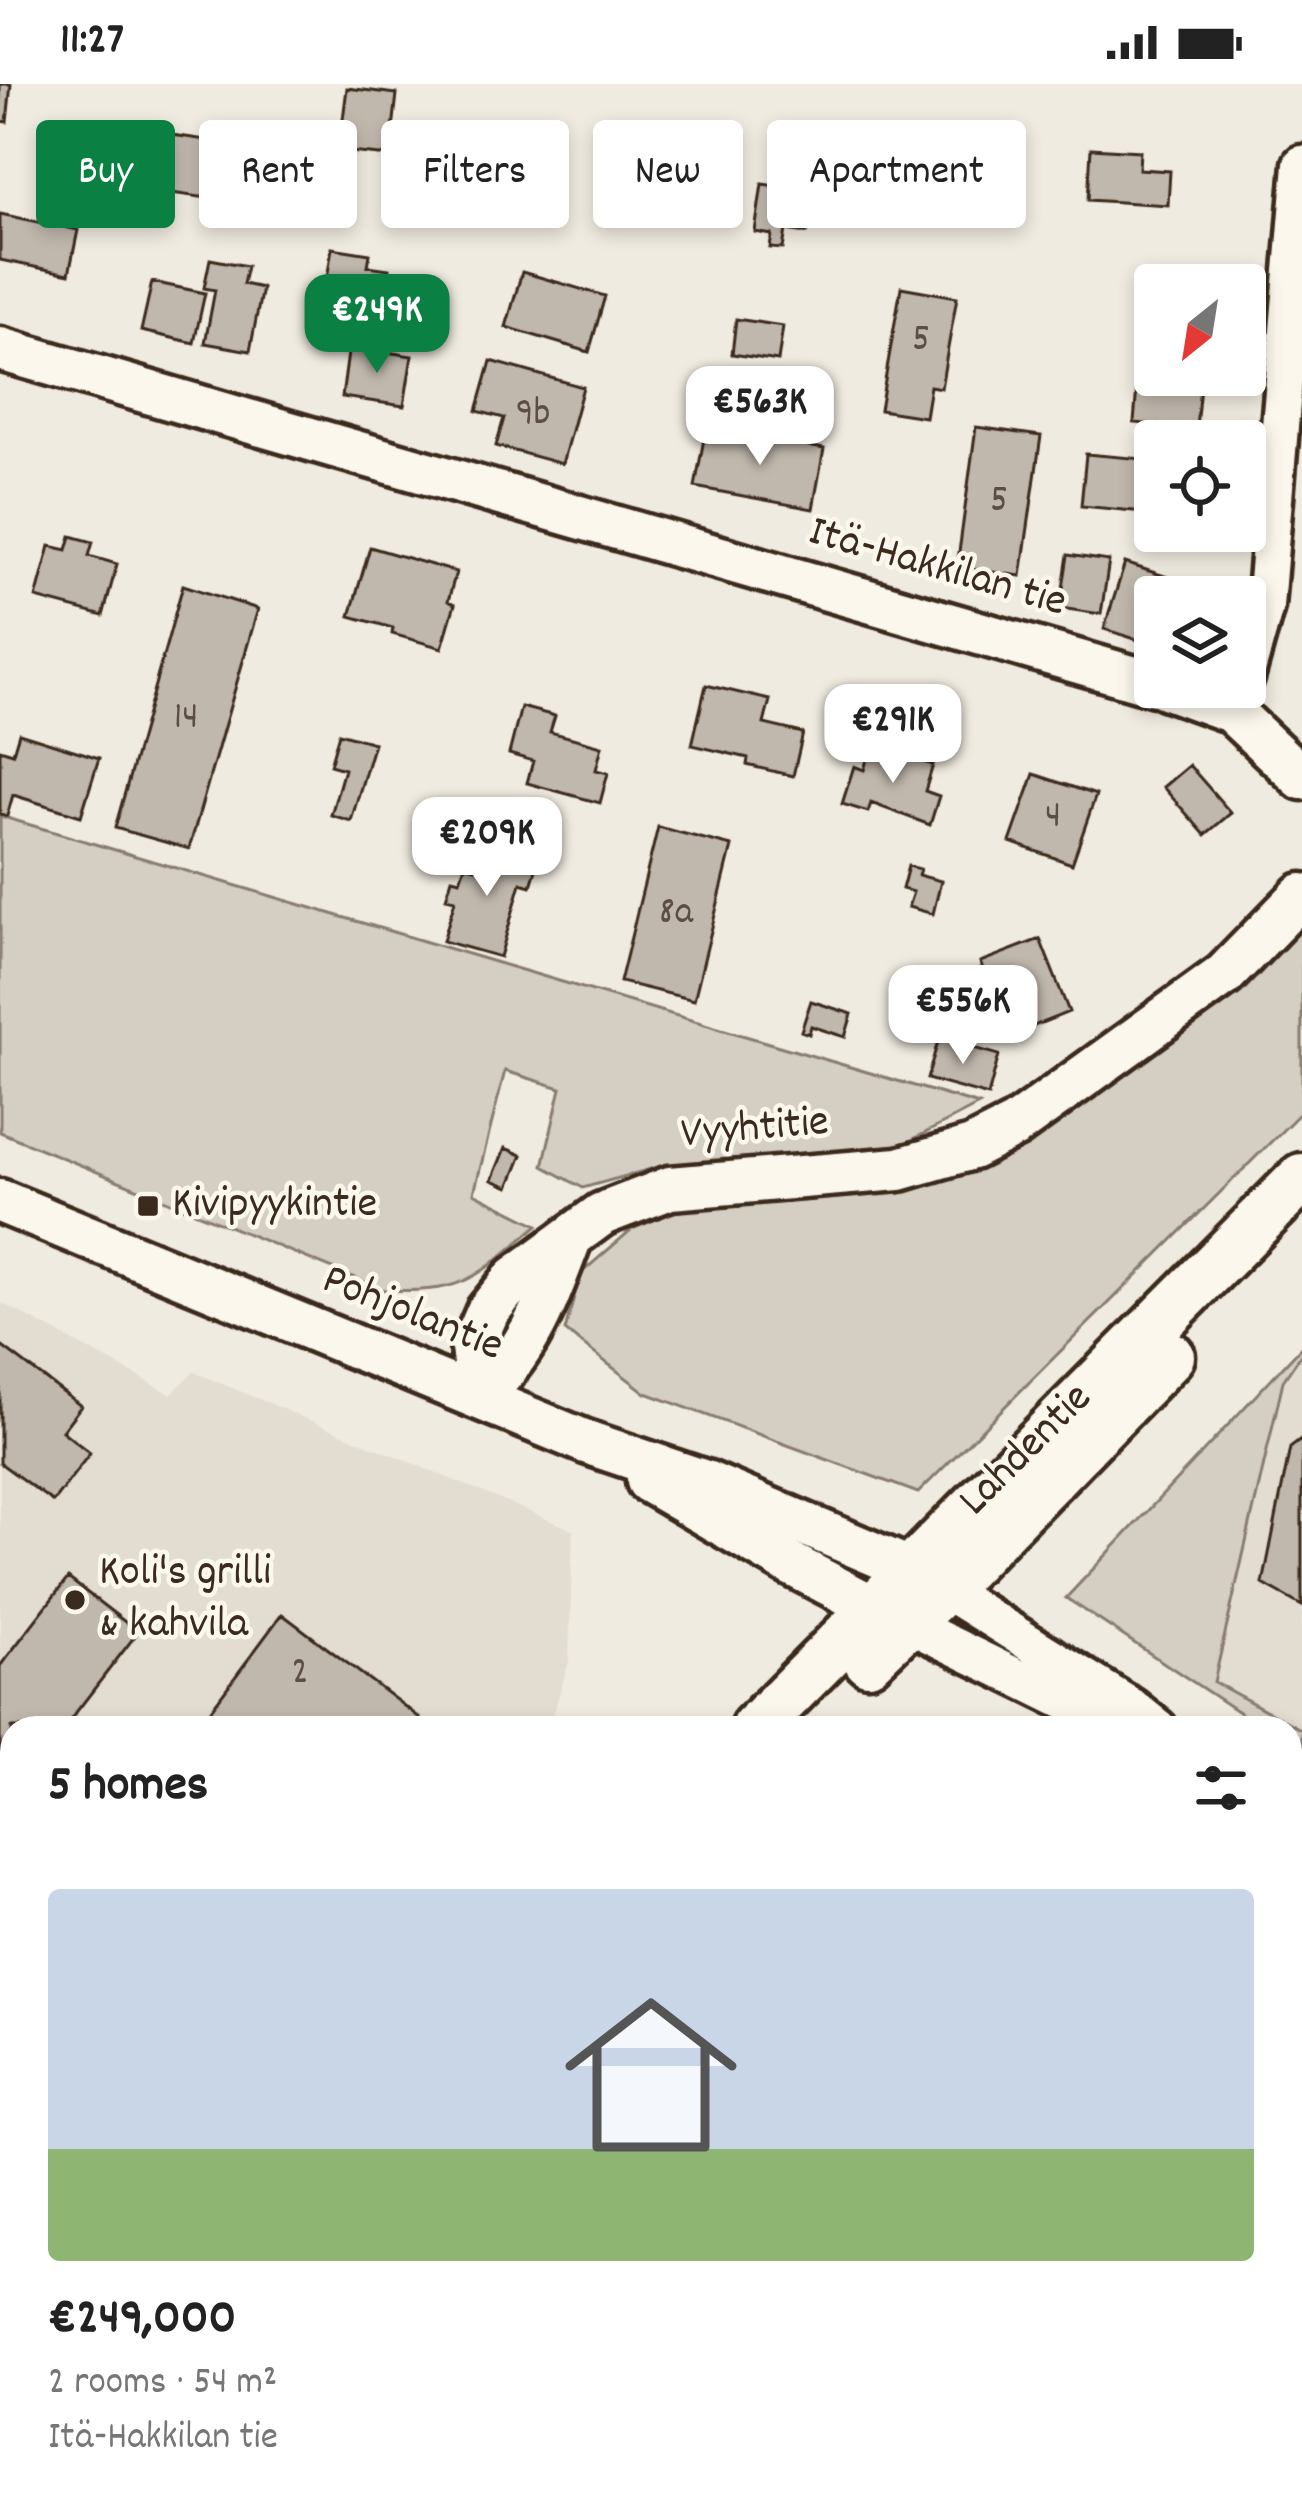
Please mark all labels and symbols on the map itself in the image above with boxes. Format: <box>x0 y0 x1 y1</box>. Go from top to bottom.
north arrow <box>1134 264 1266 396</box>
pin: €249K <box>293 274 461 376</box>
house number: 5 <box>912 314 930 369</box>
pin: €563K <box>676 366 844 468</box>
house number: 9b <box>516 388 550 443</box>
house number: 5 <box>990 475 1008 530</box>
street label: Itä-Hakkilan tie <box>801 502 1073 636</box>
pin: €291K <box>809 684 977 786</box>
house number: 14 <box>174 692 198 747</box>
house number: 4 <box>1045 791 1061 846</box>
pin: €209K <box>403 797 571 899</box>
house number: 8a <box>659 887 694 942</box>
pin: €556K <box>879 965 1047 1067</box>
street label: Vyyhtitie <box>678 1092 832 1168</box>
place label: Kivipyykintie <box>172 1174 377 1238</box>
marker: Kivipyykintie <box>135 1193 161 1219</box>
street label: Pohjolantie <box>312 1250 512 1380</box>
street label: Lahdentie <box>946 1370 1108 1532</box>
place label: Koli's grilli & kahvila <box>99 1542 271 1658</box>
marker: Koli's grilli & kahvila <box>62 1587 88 1613</box>
house number: 2 <box>291 1647 309 1702</box>

